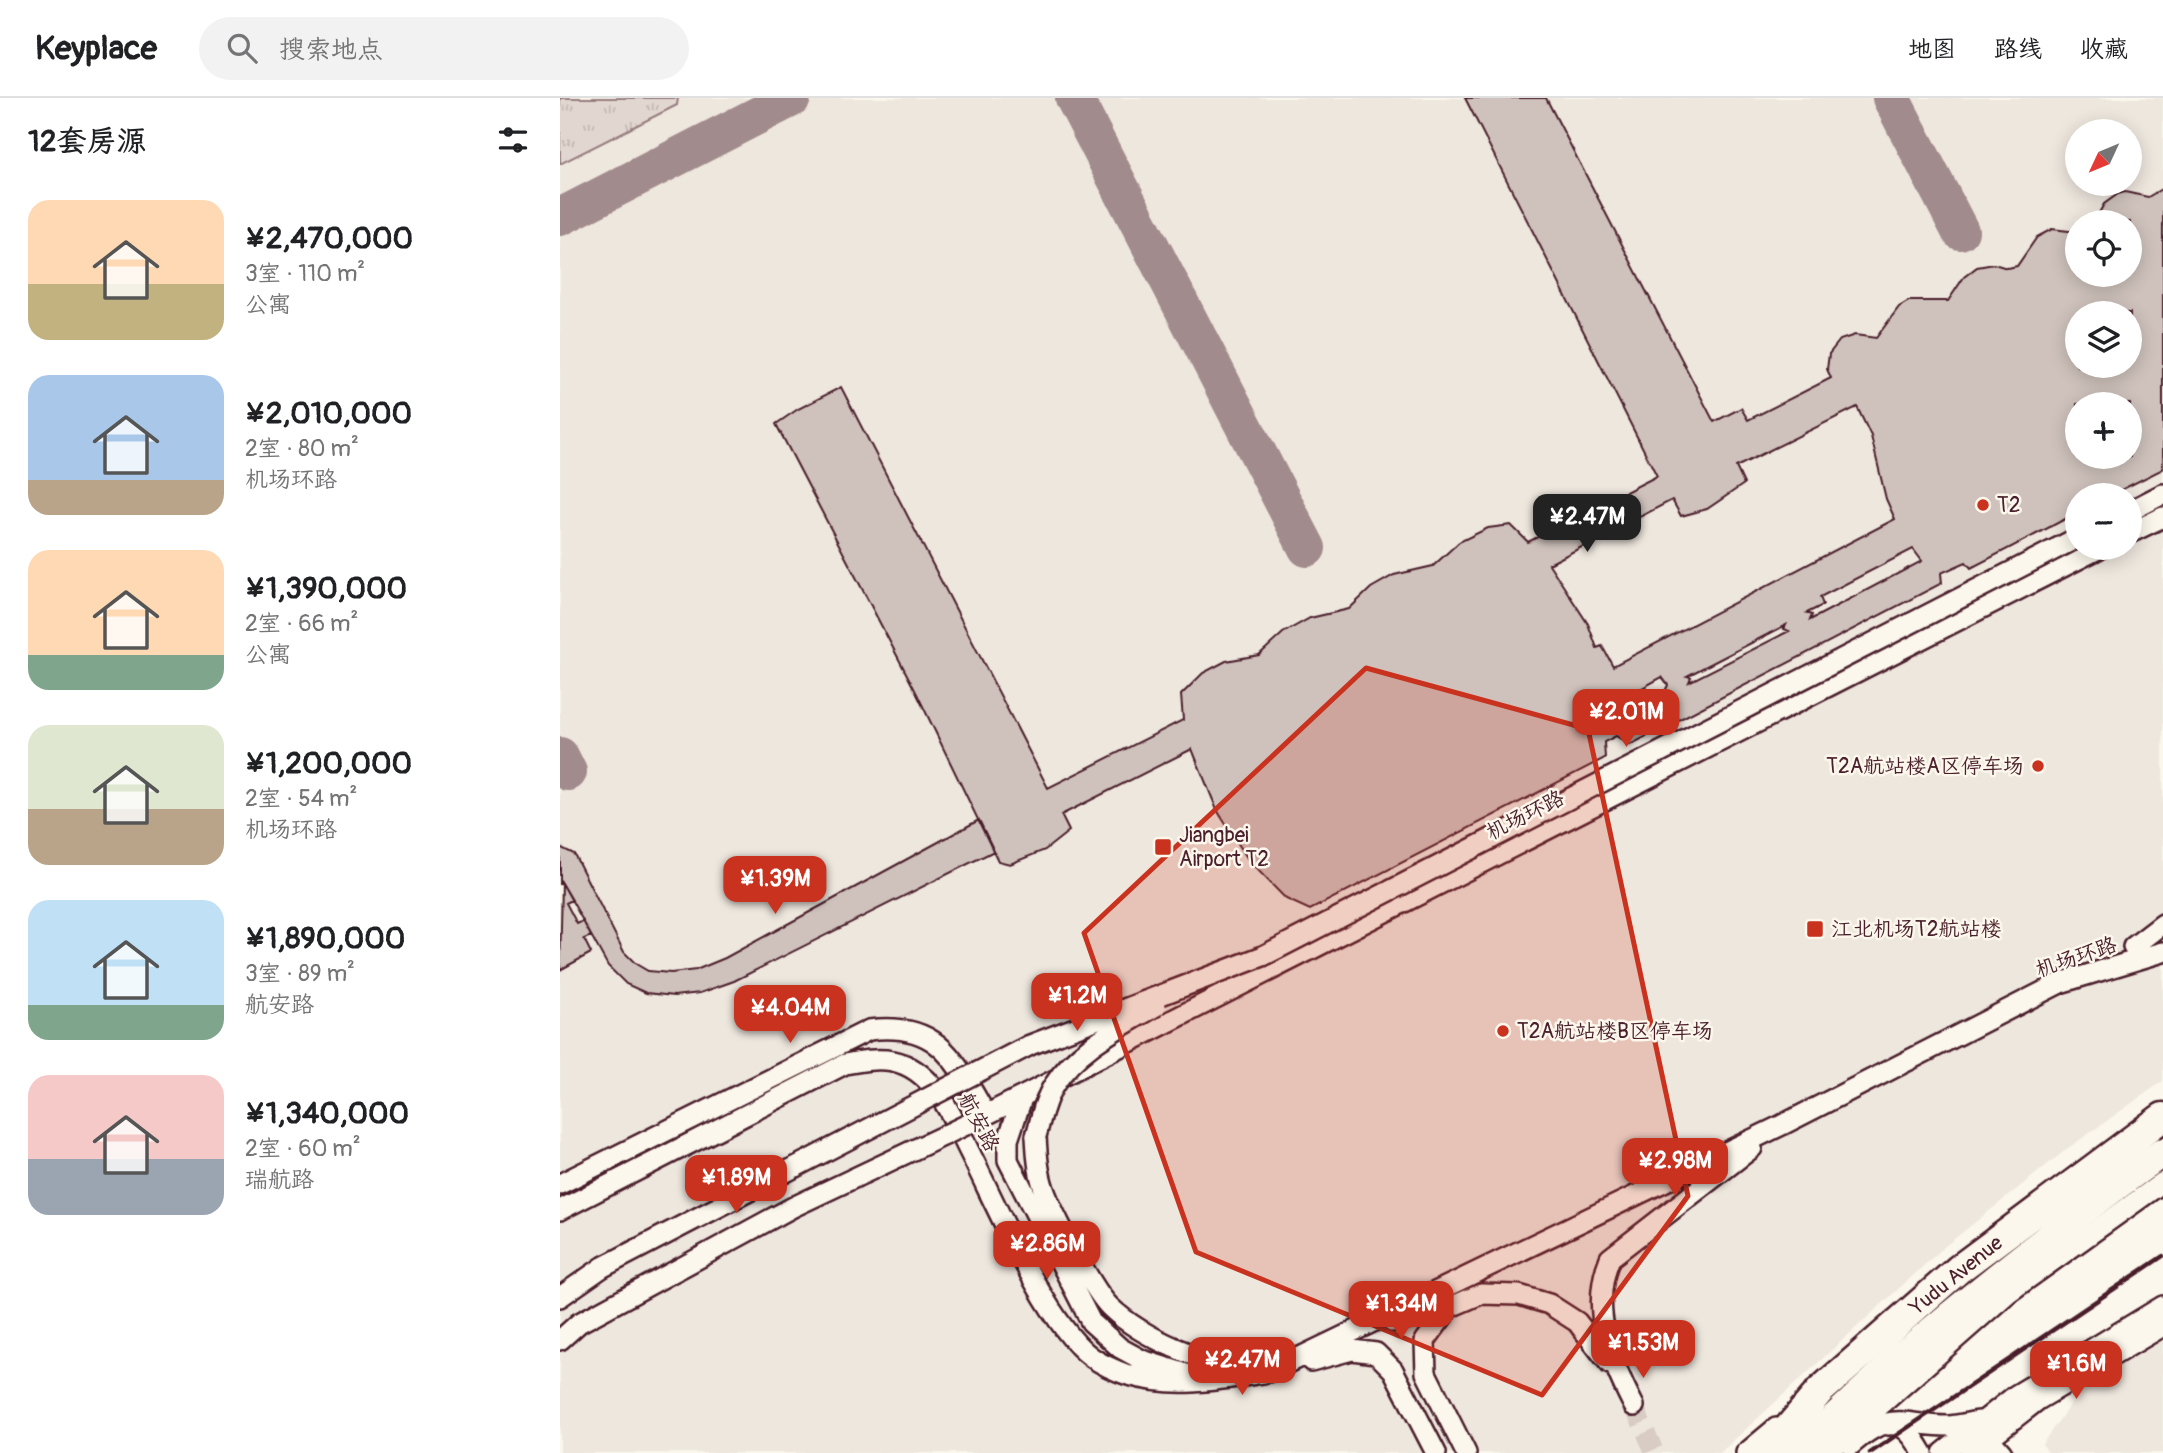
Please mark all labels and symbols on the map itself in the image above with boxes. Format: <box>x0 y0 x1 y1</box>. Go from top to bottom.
north arrow <box>2065 119 2142 196</box>
place label: T2 <box>1997 492 2020 519</box>
pin: ¥2.47M <box>1530 494 1644 554</box>
marker: T2 <box>1975 497 1991 513</box>
pin: ¥2.01M <box>1569 690 1683 749</box>
place label: T2A航站楼A区停车场 <box>1826 753 2024 780</box>
marker: T2A航站楼A区停车场 <box>2030 758 2046 774</box>
street label: 机场环路 <box>1482 784 1569 847</box>
place label: Jiangbei Airport T2 <box>1179 822 1269 873</box>
marker: Jiangbei Airport T2 <box>1153 837 1173 857</box>
pin: ¥1.39M <box>718 856 832 916</box>
place label: 江北机场T2航站楼 <box>1831 916 2001 943</box>
marker: 江北机场T2航站楼 <box>1805 919 1825 939</box>
street label: 机场环路 <box>2032 931 2120 984</box>
pin: ¥1.2M <box>1028 974 1126 1033</box>
pin: ¥4.04M <box>733 986 847 1045</box>
place label: T2A航站楼B区停车场 <box>1517 1018 1713 1045</box>
marker: T2A航站楼B区停车场 <box>1495 1023 1511 1039</box>
street label: 航安路 <box>952 1088 1005 1156</box>
pin: ¥2.98M <box>1618 1138 1732 1198</box>
pin: ¥1.89M <box>679 1156 793 1215</box>
pin: ¥2.86M <box>990 1222 1104 1281</box>
street label: Yudu Avenue <box>1903 1229 2009 1322</box>
pin: ¥1.34M <box>1344 1282 1458 1341</box>
pin: ¥1.53M <box>1586 1320 1700 1380</box>
pin: ¥2.47M <box>1185 1338 1299 1397</box>
pin: ¥1.6M <box>2027 1342 2125 1401</box>

